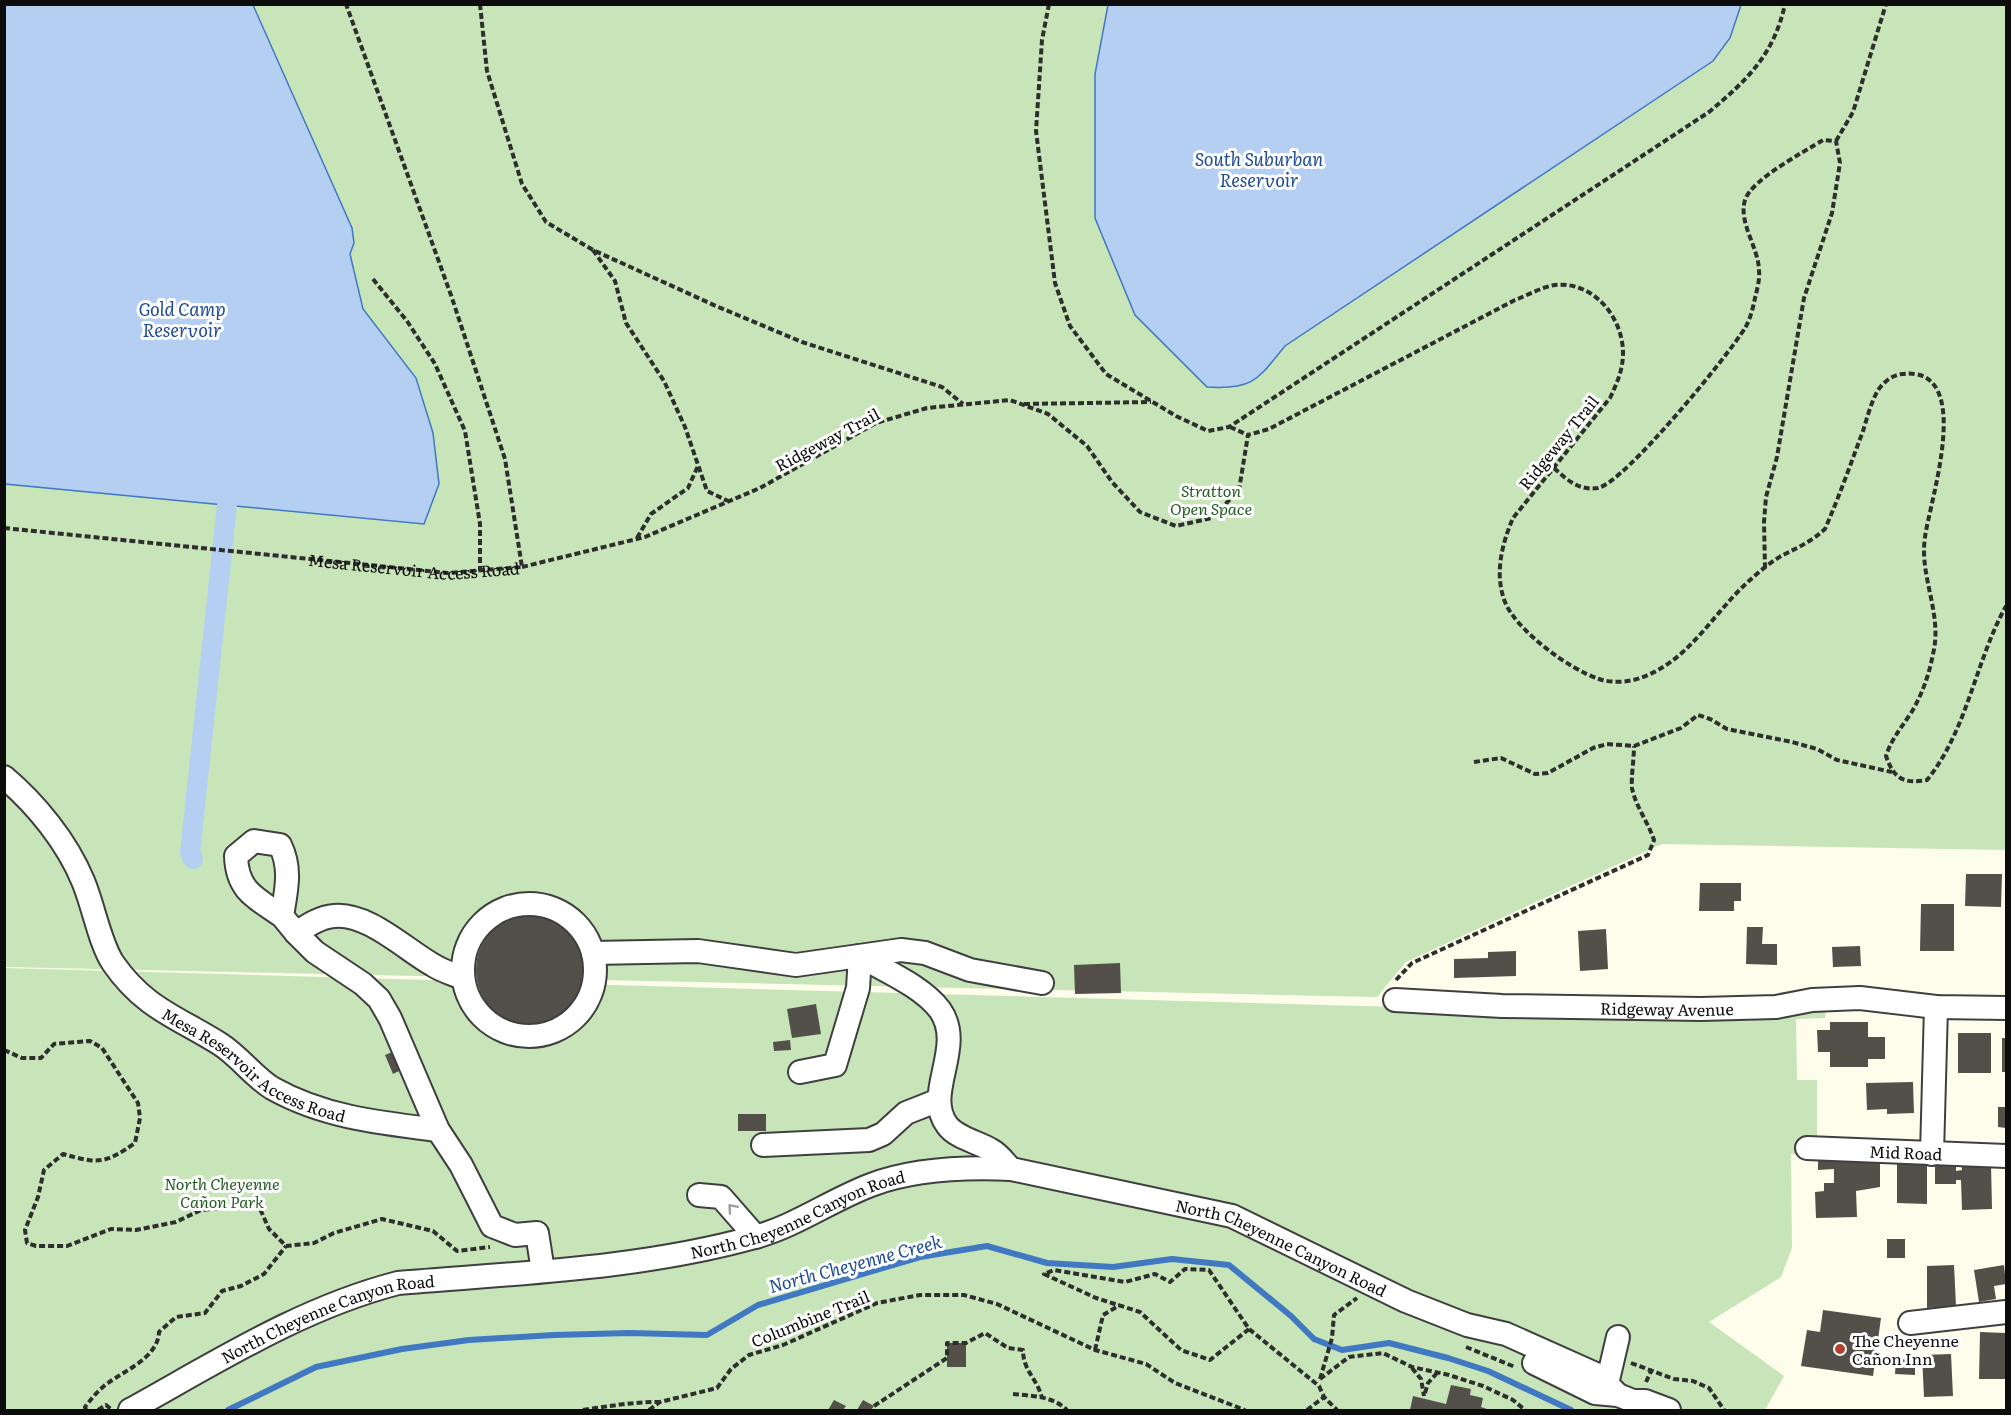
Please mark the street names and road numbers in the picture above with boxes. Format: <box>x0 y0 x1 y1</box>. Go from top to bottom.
street label: Ridgeway Trail <box>1512 390 1604 494</box>
street label: Ridgeway Trail <box>770 401 884 477</box>
street label: Mesa Reservoir Access Road <box>307 547 521 585</box>
street label: Ridgeway Avenue <box>1600 995 1734 1021</box>
street label: Mesa Reservoir Access Road <box>158 1001 348 1127</box>
street label: Mid Road <box>1869 1139 1943 1165</box>
street label: North Cheyenne Canyon Road <box>688 1164 907 1264</box>
street label: North Cheyenne Canyon Road <box>1173 1192 1391 1302</box>
street label: North Cheyenne Canyon Road <box>216 1268 436 1369</box>
street label: Columbine Trail <box>747 1283 873 1353</box>

